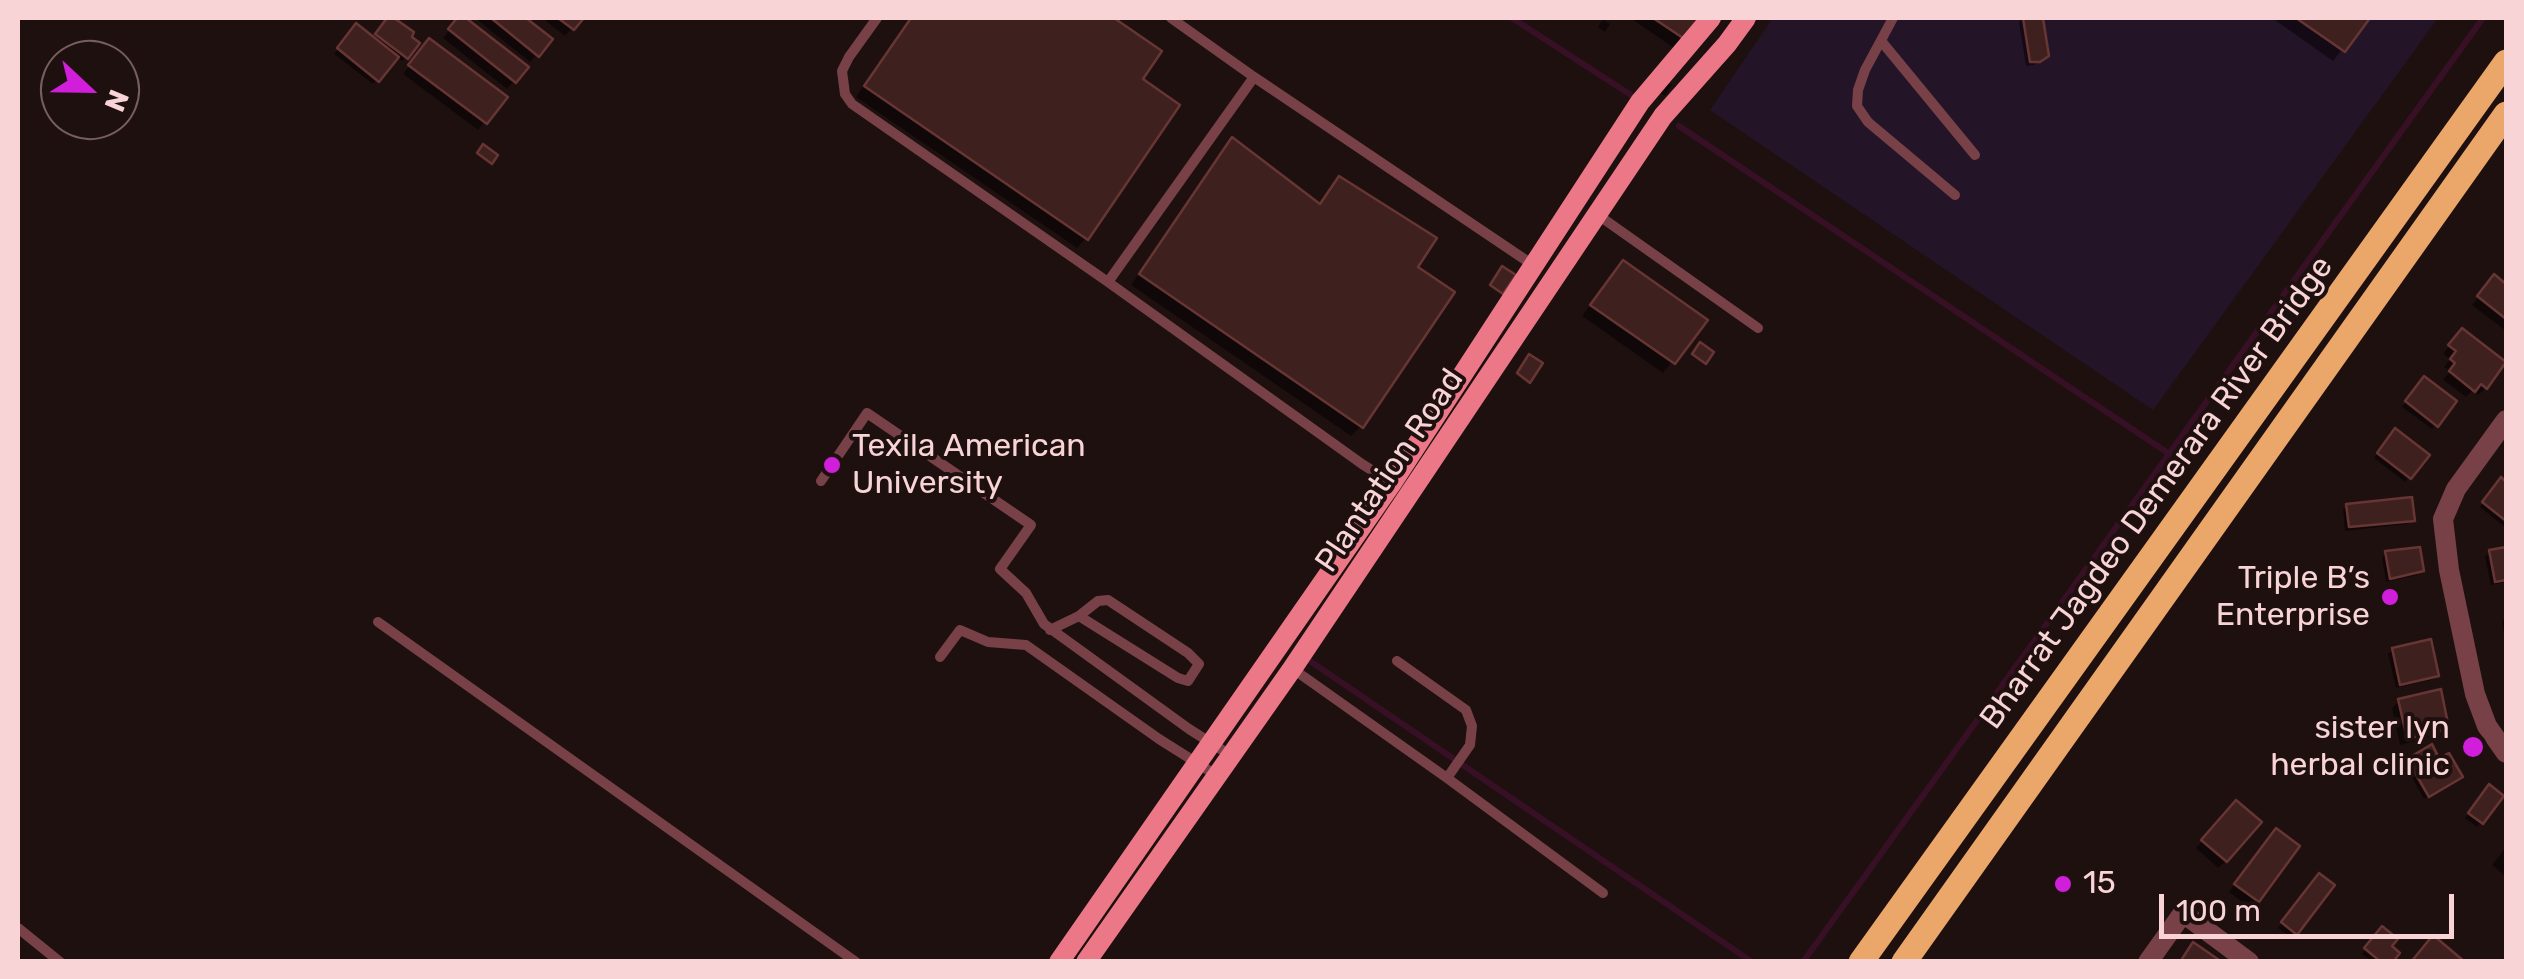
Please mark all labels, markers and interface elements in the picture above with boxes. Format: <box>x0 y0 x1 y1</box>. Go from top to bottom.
north arrow <box>40 40 140 140</box>
text: N <box>97 85 135 116</box>
street label: Bharrat Jagdeo Demerara River Bridge <box>1972 249 2342 737</box>
street label: Plantation Road <box>1308 362 1472 580</box>
place label: Texila American University <box>852 428 1086 503</box>
marker: Texila American University <box>821 454 843 476</box>
place label: Triple B’s Enterprise <box>2216 560 2370 635</box>
marker: Triple B’s Enterprise <box>2379 586 2401 608</box>
place label: sister lyn herbal clinic <box>2270 710 2450 785</box>
marker: sister lyn herbal clinic <box>2460 734 2486 760</box>
place label: 15 <box>2083 865 2116 903</box>
marker: 15 <box>2052 873 2074 895</box>
scale bar <box>2164 874 2459 936</box>
text: 100 m <box>2176 893 2261 929</box>

